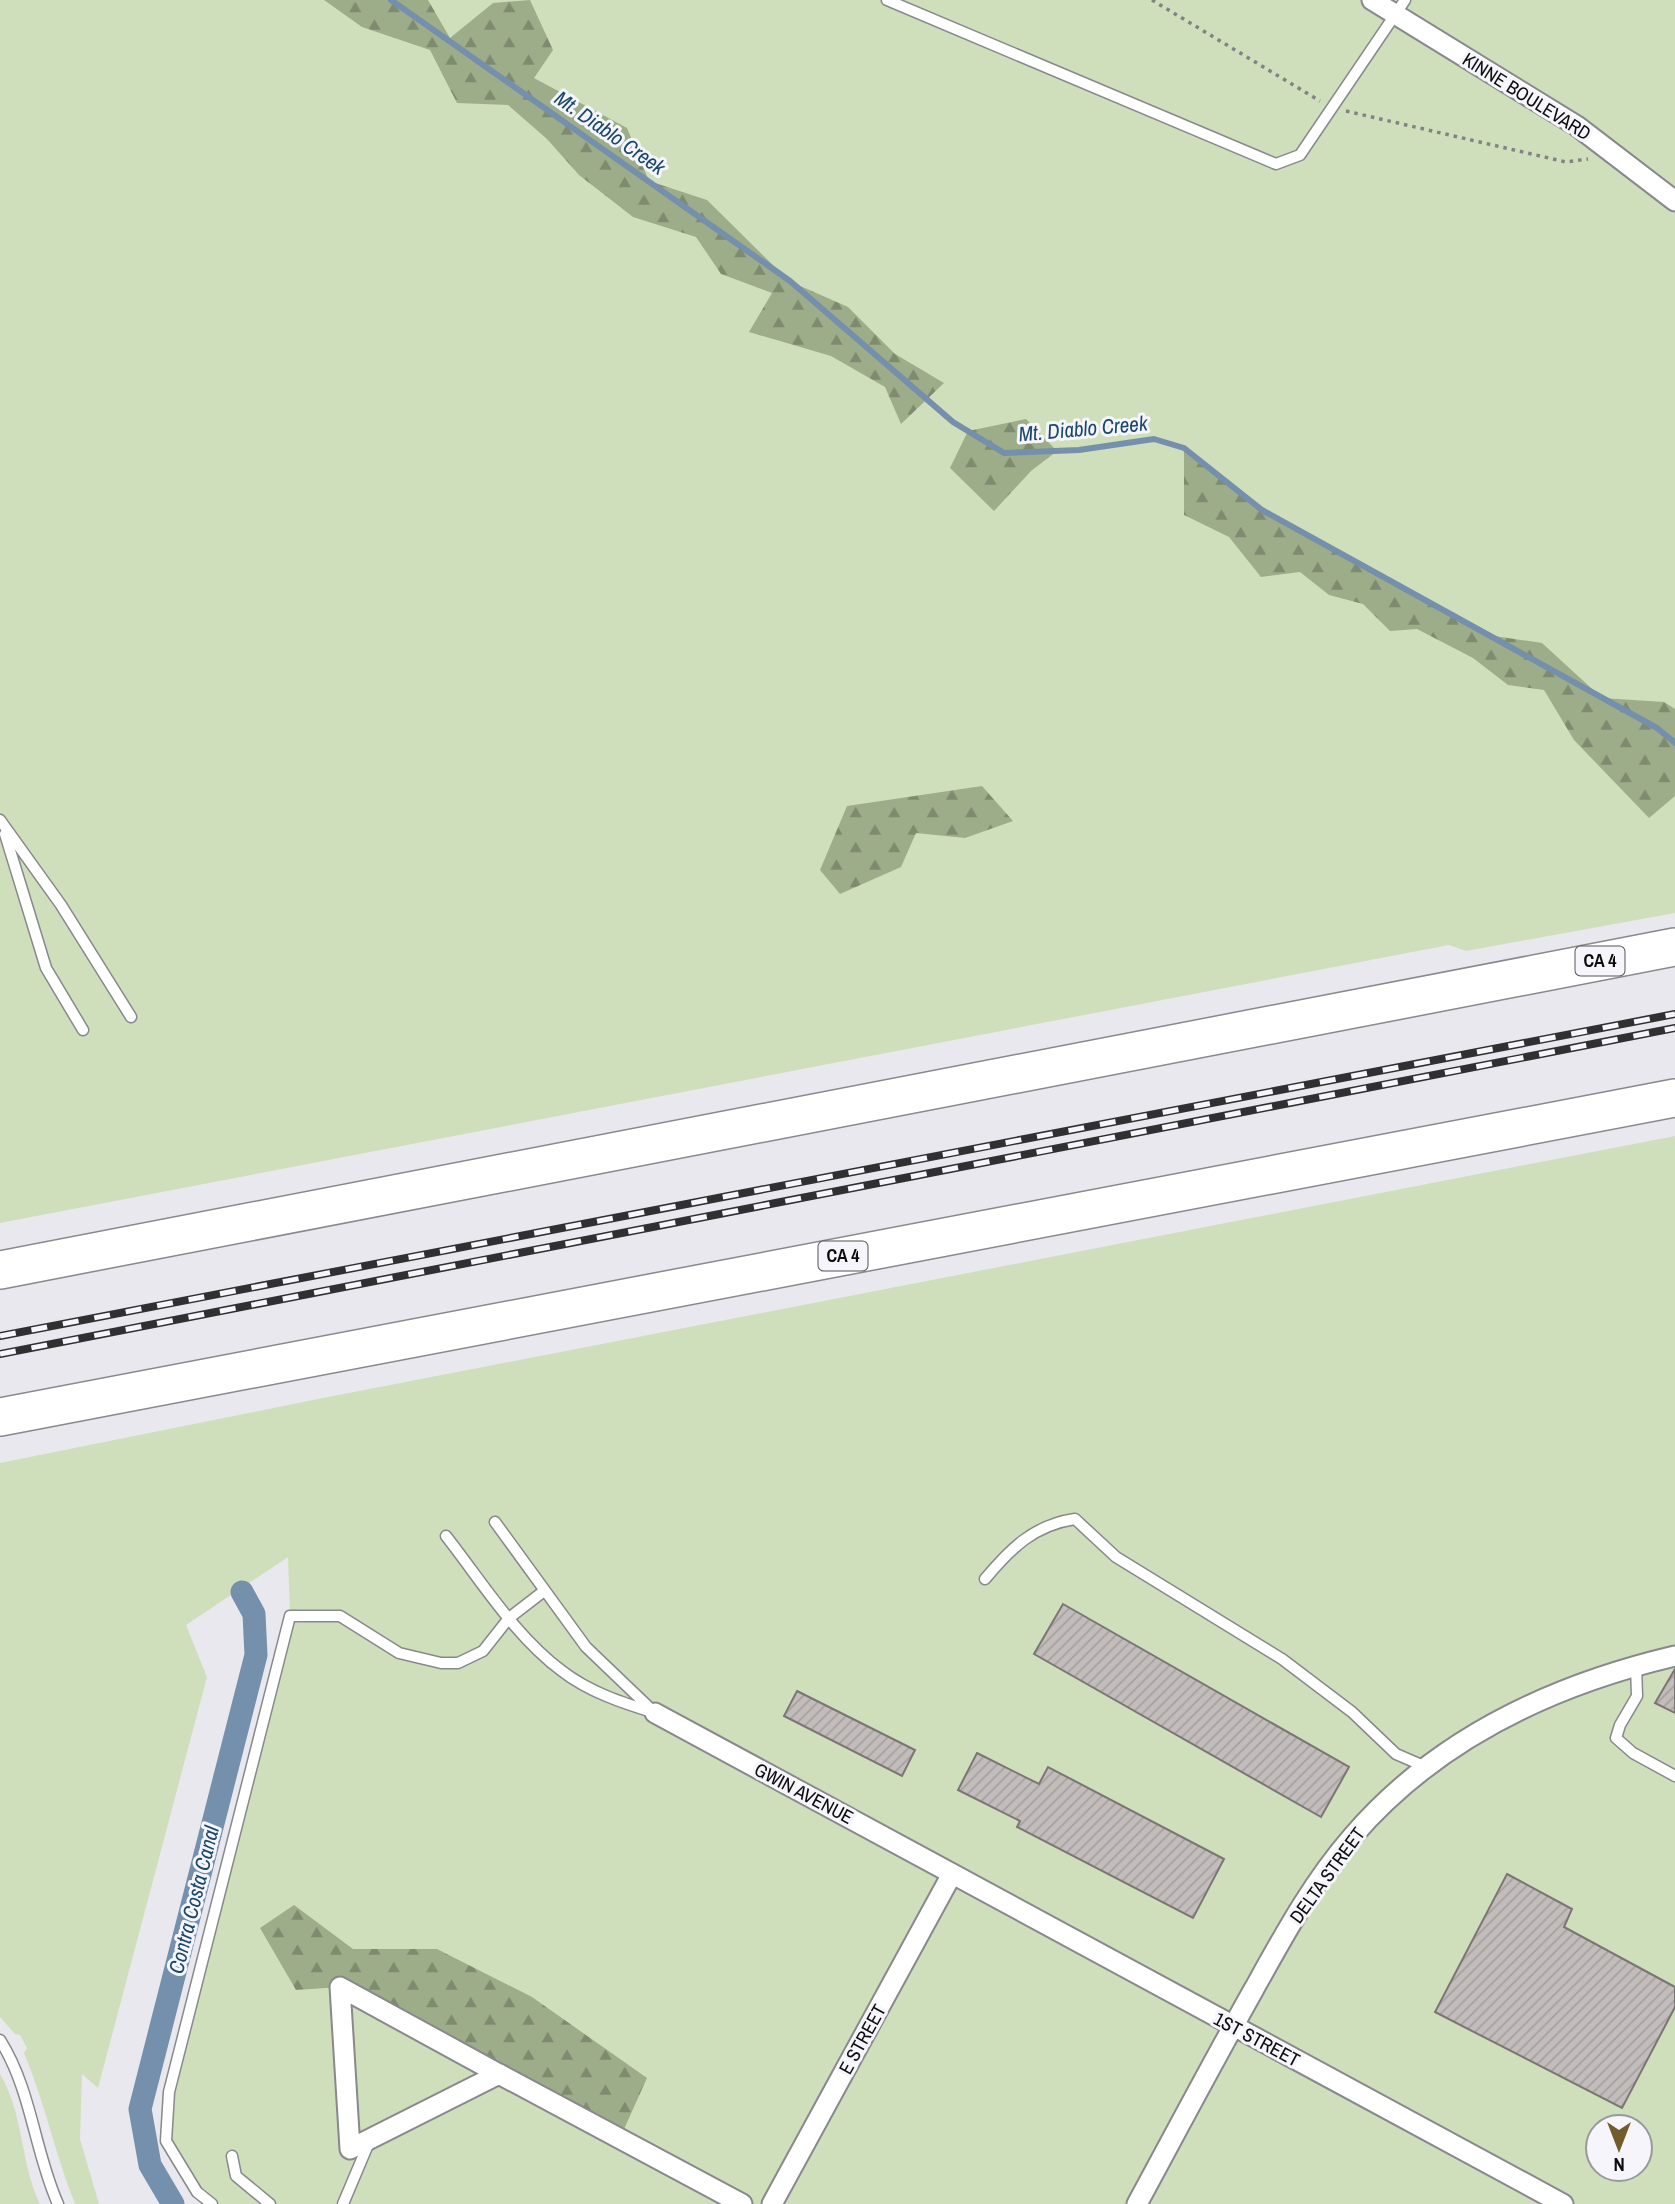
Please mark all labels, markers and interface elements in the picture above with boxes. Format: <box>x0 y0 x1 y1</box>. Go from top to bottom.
street label: KINNE BOULEVARD <box>1458 46 1596 146</box>
water label: Mt. Diablo Creek <box>549 84 673 182</box>
water label: Mt. Diablo Creek <box>1017 408 1150 449</box>
road number: CA 4 <box>1576 946 1624 976</box>
road number: CA 4 <box>818 1241 868 1270</box>
street label: GWIN AVENUE <box>750 1756 858 1830</box>
street label: DELTA STREET <box>1283 1821 1371 1928</box>
water label: Contra Costa Canal <box>161 1822 226 1977</box>
street label: E STREET <box>832 1999 892 2079</box>
street label: 1ST STREET <box>1209 2005 1305 2073</box>
north arrow <box>1584 2113 1654 2183</box>
text: N <box>1613 2152 1625 2178</box>

